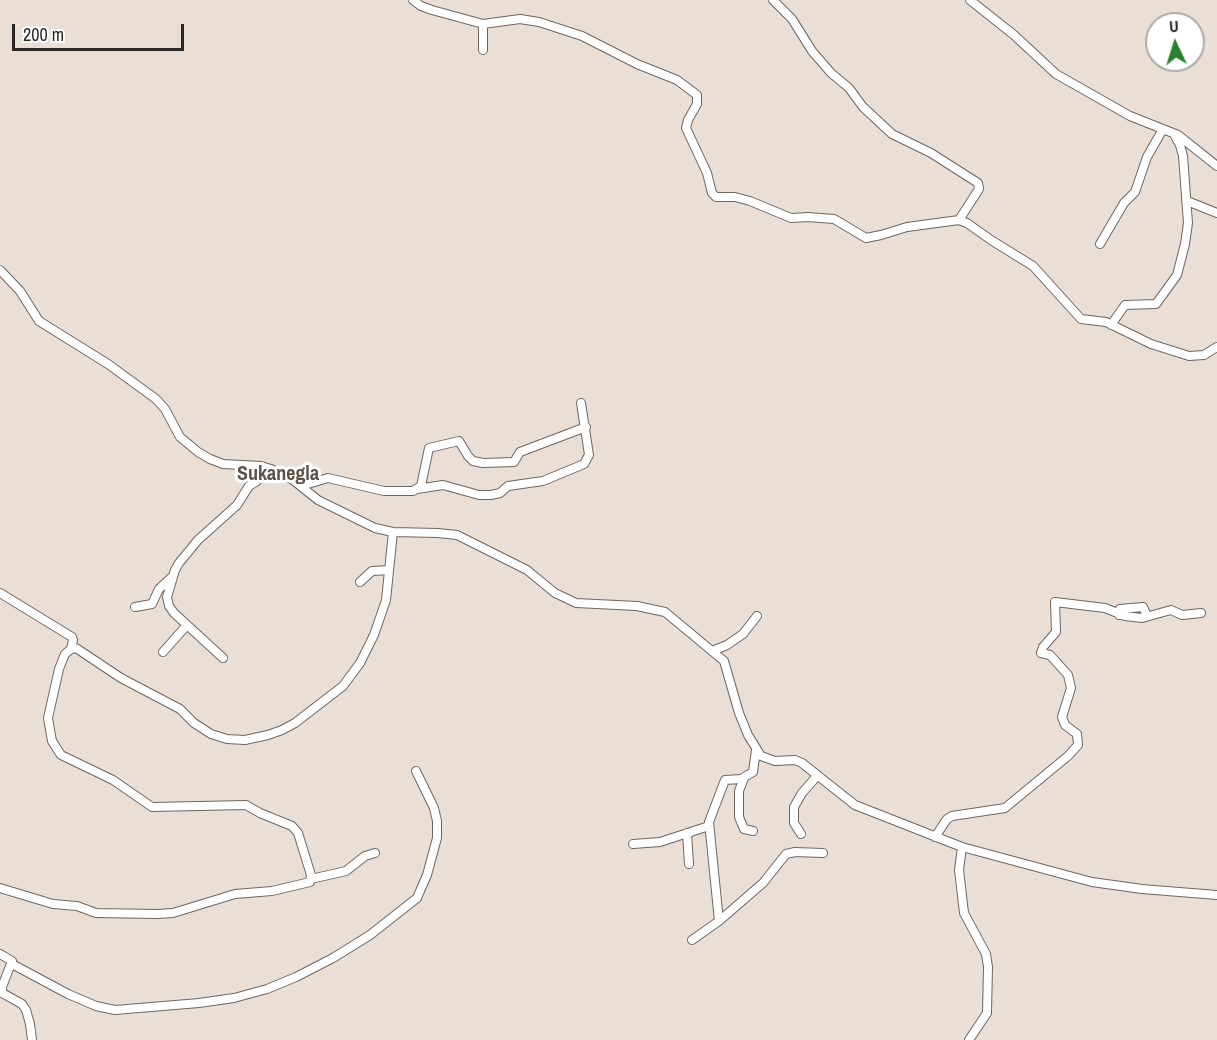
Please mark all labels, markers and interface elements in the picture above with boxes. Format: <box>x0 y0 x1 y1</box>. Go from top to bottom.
scale bar <box>15 12 188 50</box>
north arrow <box>1145 12 1205 72</box>
text: U <box>1168 15 1179 37</box>
text: 200 m <box>23 22 64 47</box>
district label: Sukanegla <box>237 463 319 487</box>

